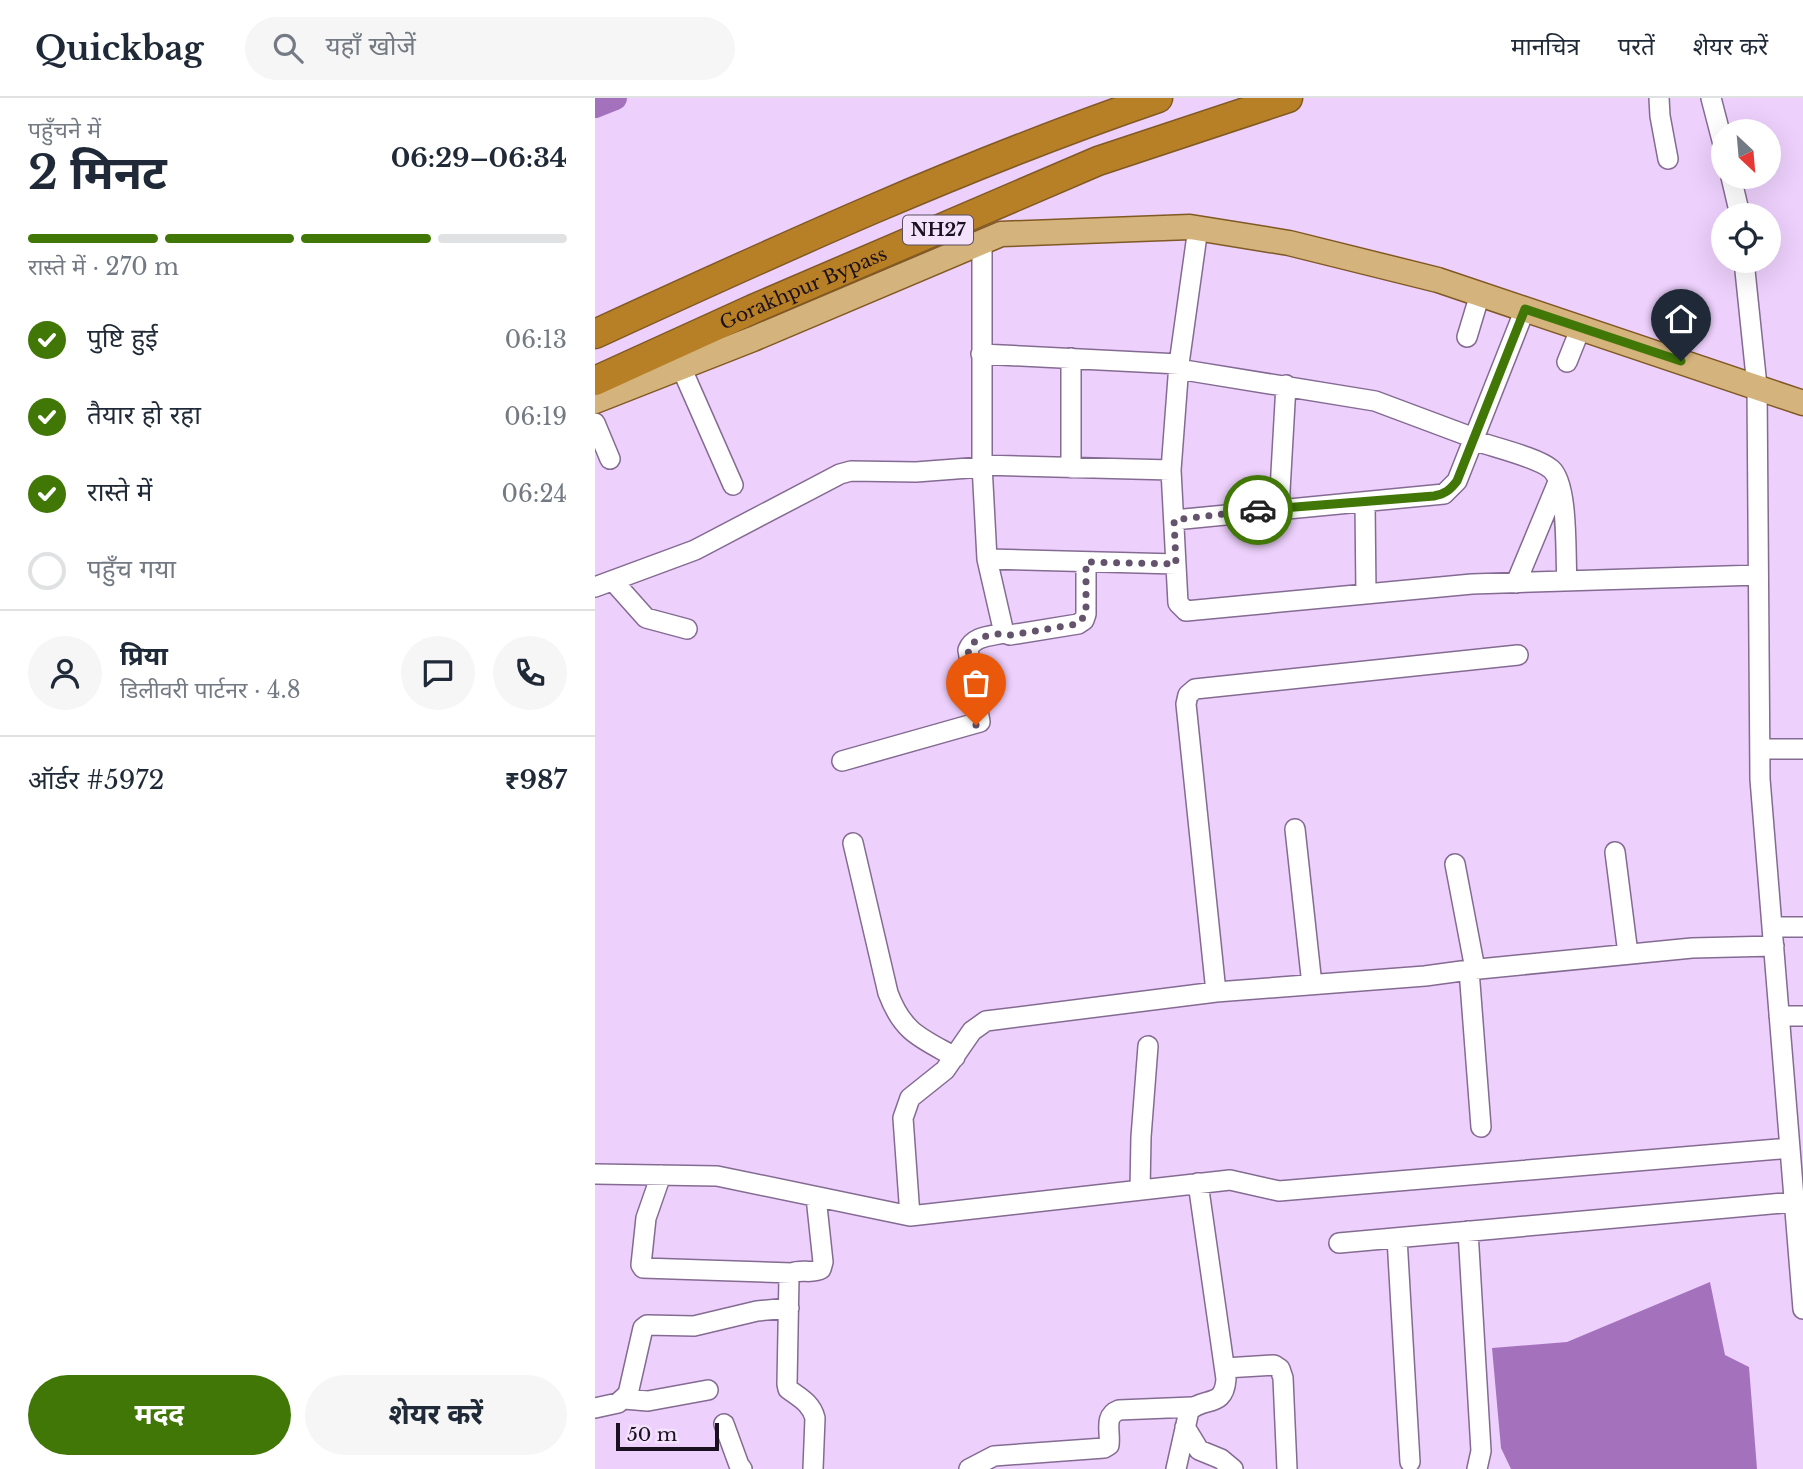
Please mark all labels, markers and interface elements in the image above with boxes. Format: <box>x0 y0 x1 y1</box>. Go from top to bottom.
search box <box>245 17 735 80</box>
text: Quickbag <box>35 28 203 69</box>
icon: search <box>269 29 307 67</box>
text: यहाँ खोजें <box>325 30 416 62</box>
text: मानचित्र <box>1511 32 1580 61</box>
text: परतें <box>1618 32 1655 61</box>
text: शेयर करें <box>1693 32 1768 61</box>
text: पहुँचने में <box>28 116 101 144</box>
north arrow <box>1711 119 1781 189</box>
map controls <box>1711 119 1781 273</box>
text: 06:29–06:34 <box>391 142 567 174</box>
text: 2 मिनट <box>28 144 167 201</box>
button: locate <box>1711 203 1781 273</box>
road number: NH27 <box>903 216 973 244</box>
street label: Gorakhpur Bypass <box>716 242 890 335</box>
text: रास्ते में · 270 m <box>28 253 179 281</box>
pin <box>1651 289 1711 361</box>
icon: home <box>1662 300 1700 338</box>
icon: check <box>28 321 66 359</box>
text: पुष्टि हुई <box>87 322 158 354</box>
text: 06:13 <box>505 326 567 354</box>
icon: check <box>28 398 66 436</box>
text: तैयार हो रहा <box>87 399 201 431</box>
text: 06:19 <box>504 403 567 431</box>
icon: check <box>28 475 66 513</box>
courier <box>1223 475 1293 545</box>
text: रास्ते में <box>87 476 152 508</box>
text: 06:24 <box>502 480 567 508</box>
icon: car <box>1239 491 1277 529</box>
text: पहुँच गया <box>87 553 176 585</box>
button: person <box>28 636 102 710</box>
button: chat <box>401 636 475 710</box>
button: phone <box>493 636 567 710</box>
text: प्रिया <box>120 640 168 672</box>
pin <box>946 653 1006 725</box>
icon: bag <box>957 664 995 702</box>
text: डिलीवरी पार्टनर · 4.8 <box>120 676 301 704</box>
text: ऑर्डर #5972 <box>28 764 164 796</box>
text: ₹987 <box>505 764 567 796</box>
button: मदद <box>28 1375 291 1455</box>
button: शेयर करें <box>305 1375 567 1455</box>
scale bar <box>616 1420 719 1452</box>
text: 50 m <box>627 1423 677 1446</box>

